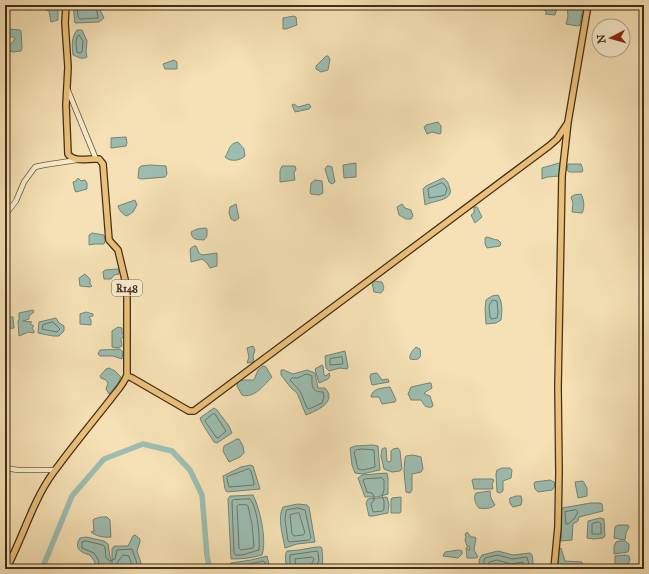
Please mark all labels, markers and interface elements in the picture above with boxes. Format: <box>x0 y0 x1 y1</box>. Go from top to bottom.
north arrow <box>591 18 631 58</box>
text: N <box>595 33 609 44</box>
road number: R148 <box>112 280 142 296</box>

